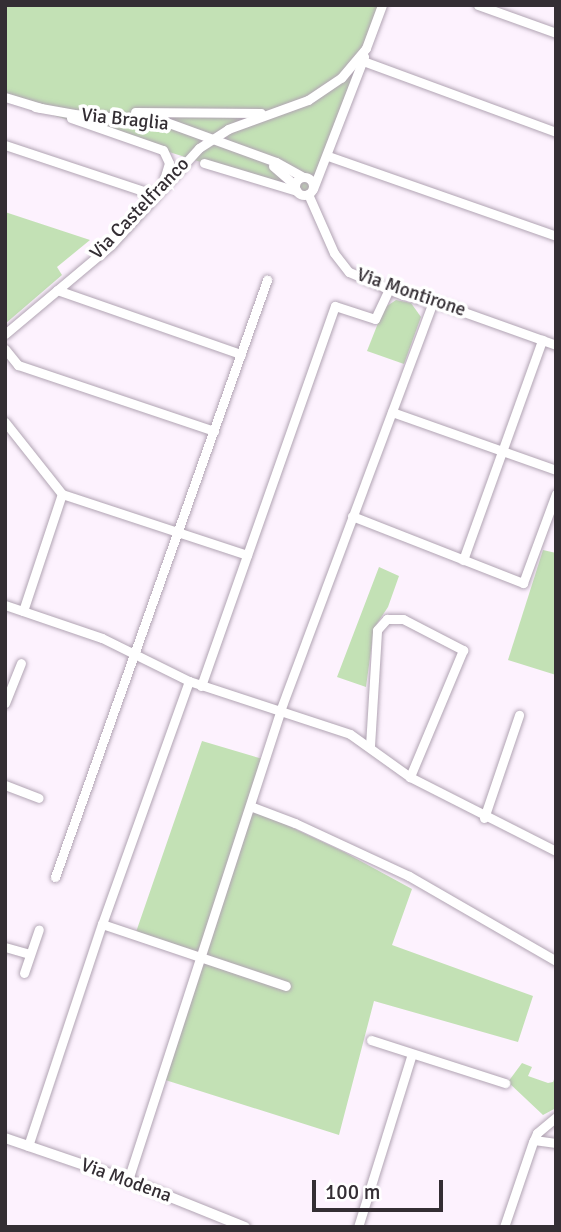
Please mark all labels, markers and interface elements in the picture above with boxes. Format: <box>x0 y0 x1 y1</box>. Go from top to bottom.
street label: Via Braglia <box>80 104 170 136</box>
street label: Via Castelfranco <box>86 153 194 265</box>
street label: Via Montirone <box>353 264 469 322</box>
street label: Via Modena <box>78 1154 174 1208</box>
scale bar <box>316 1166 447 1210</box>
text: 100 m <box>325 1179 380 1205</box>

